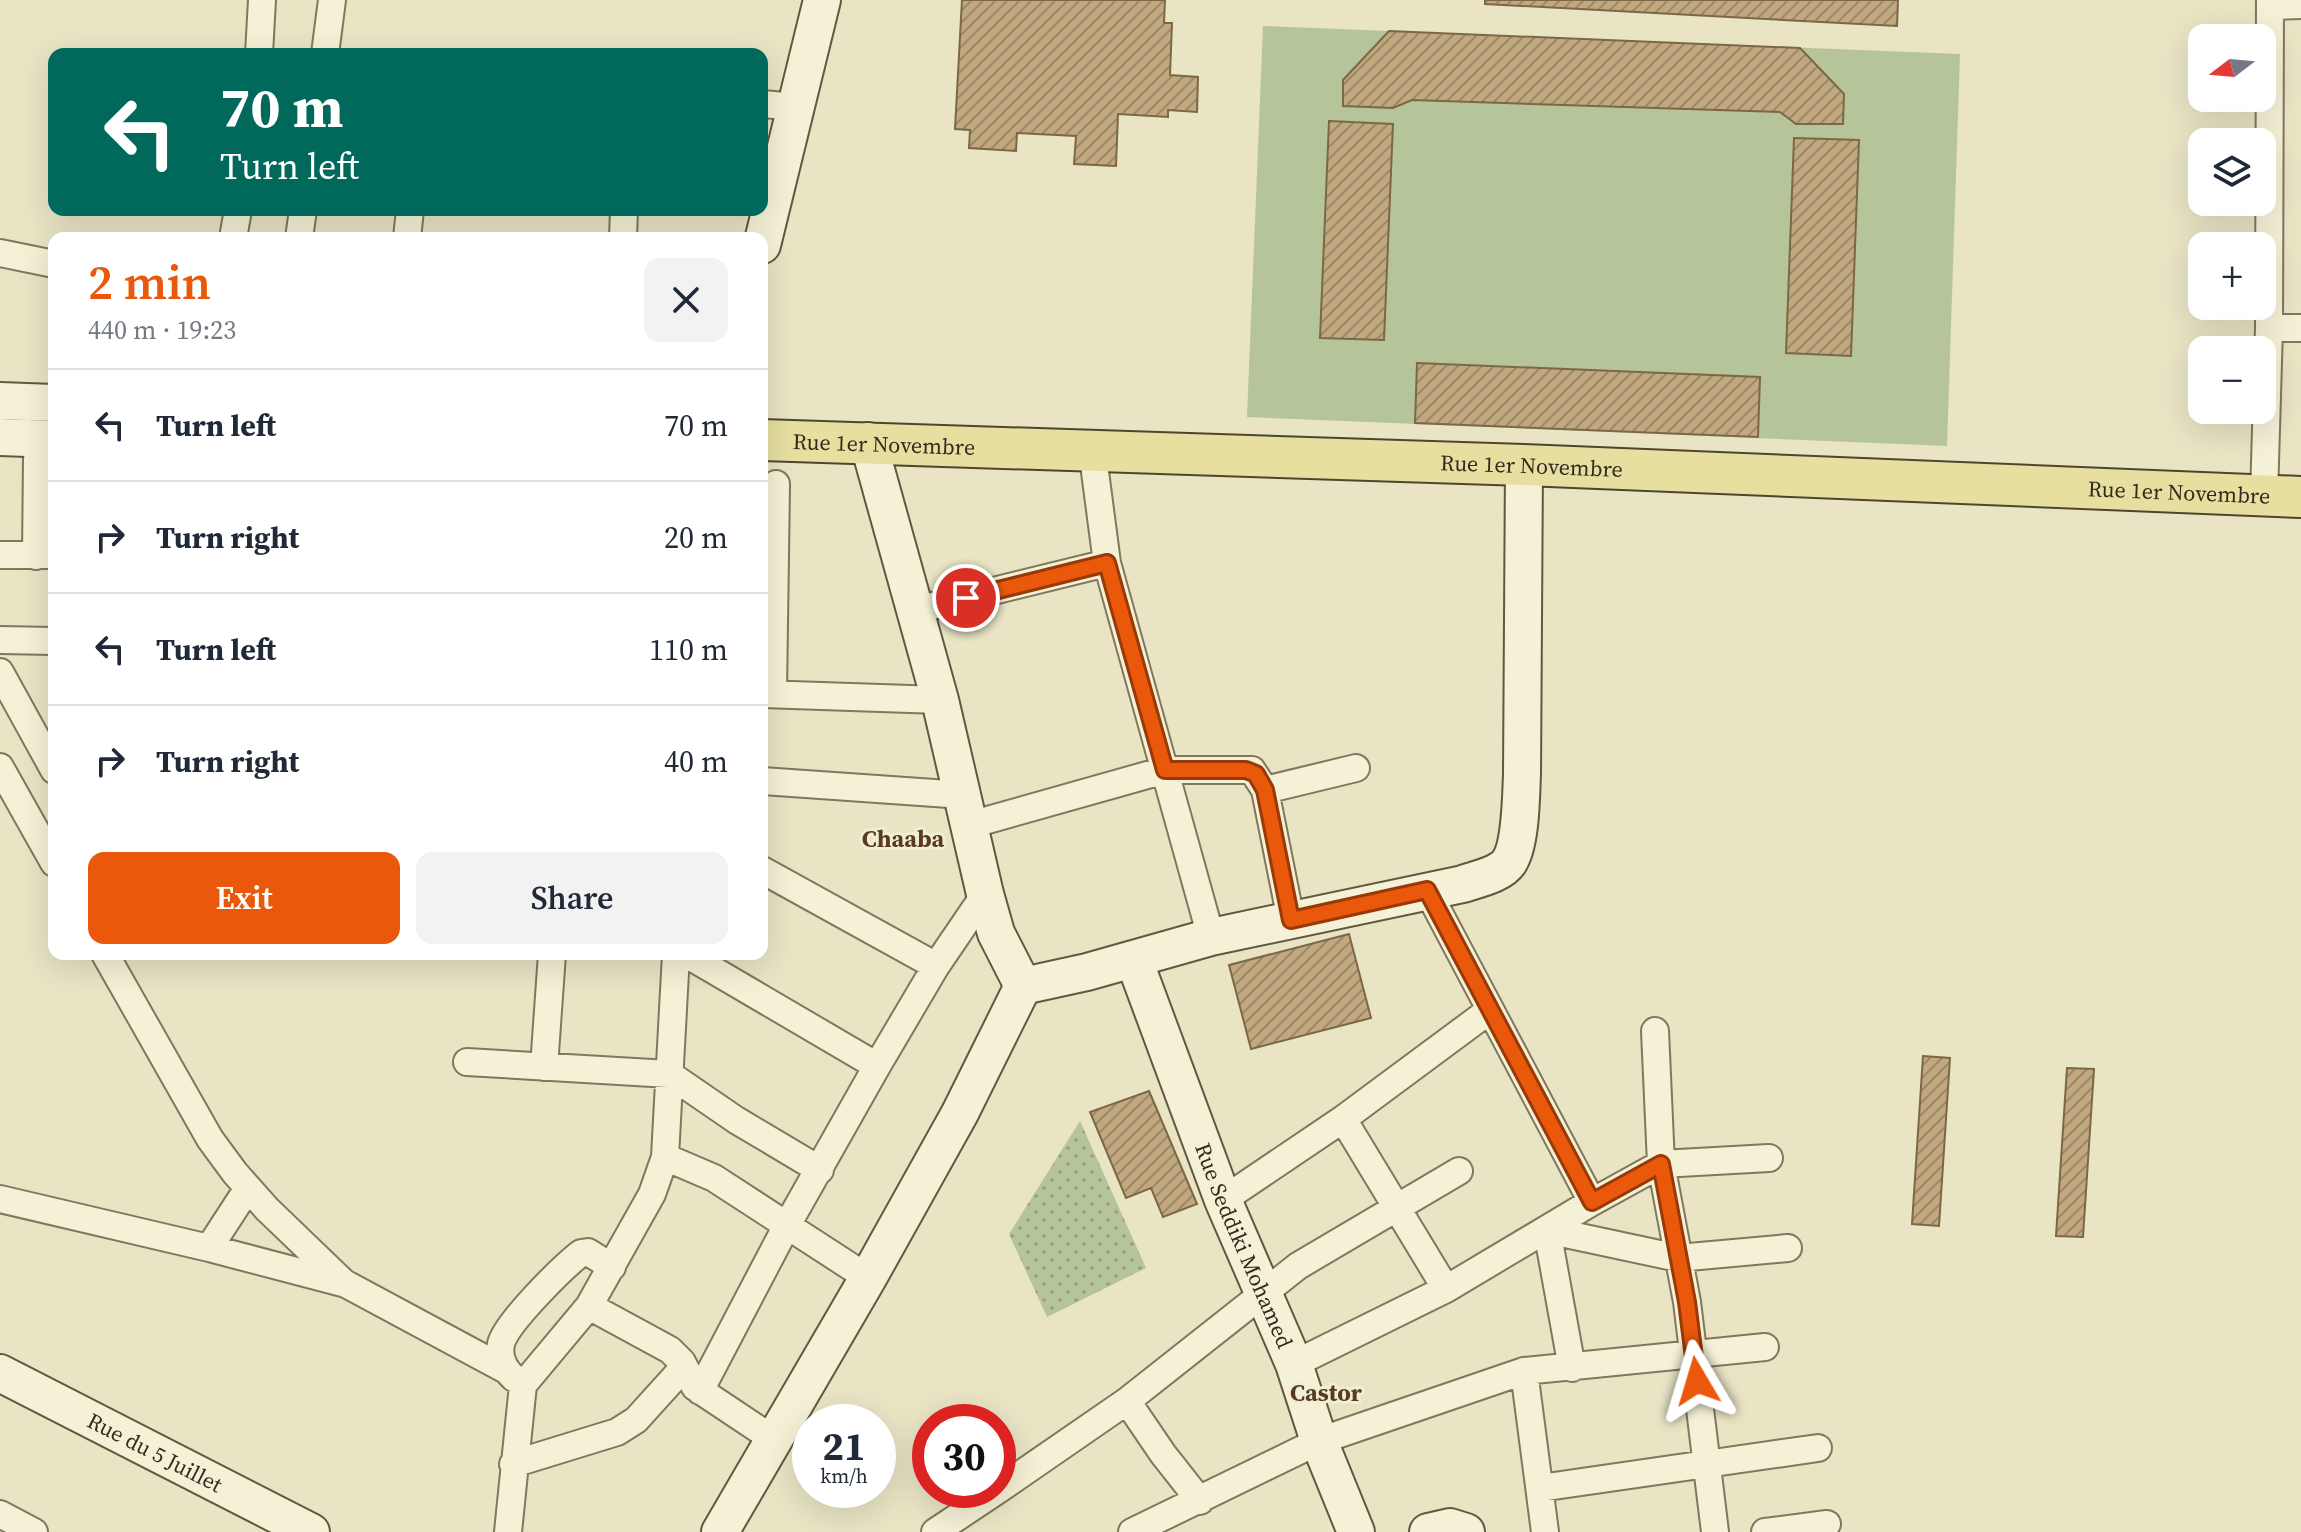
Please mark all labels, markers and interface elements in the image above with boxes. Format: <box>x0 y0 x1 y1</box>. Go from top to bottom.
north arrow <box>2188 24 2276 112</box>
map controls <box>2188 24 2276 424</box>
text: 70 m <box>220 69 343 146</box>
icon: left <box>88 80 192 184</box>
button: layers <box>2188 128 2276 216</box>
text: Turn left <box>220 142 359 191</box>
button: + <box>2188 232 2276 320</box>
text: 2 min <box>88 249 211 315</box>
button: close <box>644 258 728 342</box>
text: 440 m · 19:23 <box>88 312 236 348</box>
button: − <box>2188 336 2276 424</box>
icon: left <box>88 403 132 447</box>
text: Turn left <box>156 405 276 446</box>
text: 70 m <box>664 405 728 446</box>
street label: Rue 1er Novembre <box>792 426 976 462</box>
street label: Rue 1er Novembre <box>1440 447 1623 484</box>
street label: Rue 1er Novembre <box>2087 473 2271 511</box>
icon: right <box>88 515 132 559</box>
text: Turn right <box>156 517 299 558</box>
text: 20 m <box>664 517 728 558</box>
pin <box>932 564 1000 632</box>
icon: arrive <box>944 576 988 620</box>
icon: left <box>88 627 132 671</box>
text: Turn left <box>156 629 276 670</box>
text: 110 m <box>649 629 728 670</box>
icon: right <box>88 739 132 783</box>
text: Turn right <box>156 741 299 782</box>
text: 40 m <box>664 741 728 782</box>
district label: Chaaba <box>862 822 944 855</box>
button: Exit <box>88 852 400 944</box>
button: Share <box>416 852 728 944</box>
street label: Rue Seddiki Mohamed <box>1188 1139 1301 1353</box>
position arrow <box>1655 1339 1739 1423</box>
district label: Castor <box>1290 1376 1363 1409</box>
speed limit sign: 30 <box>912 1404 1016 1508</box>
street label: Rue du 5 Juillet <box>82 1405 228 1500</box>
text: 21 <box>822 1419 866 1473</box>
text: km/h <box>820 1462 868 1490</box>

